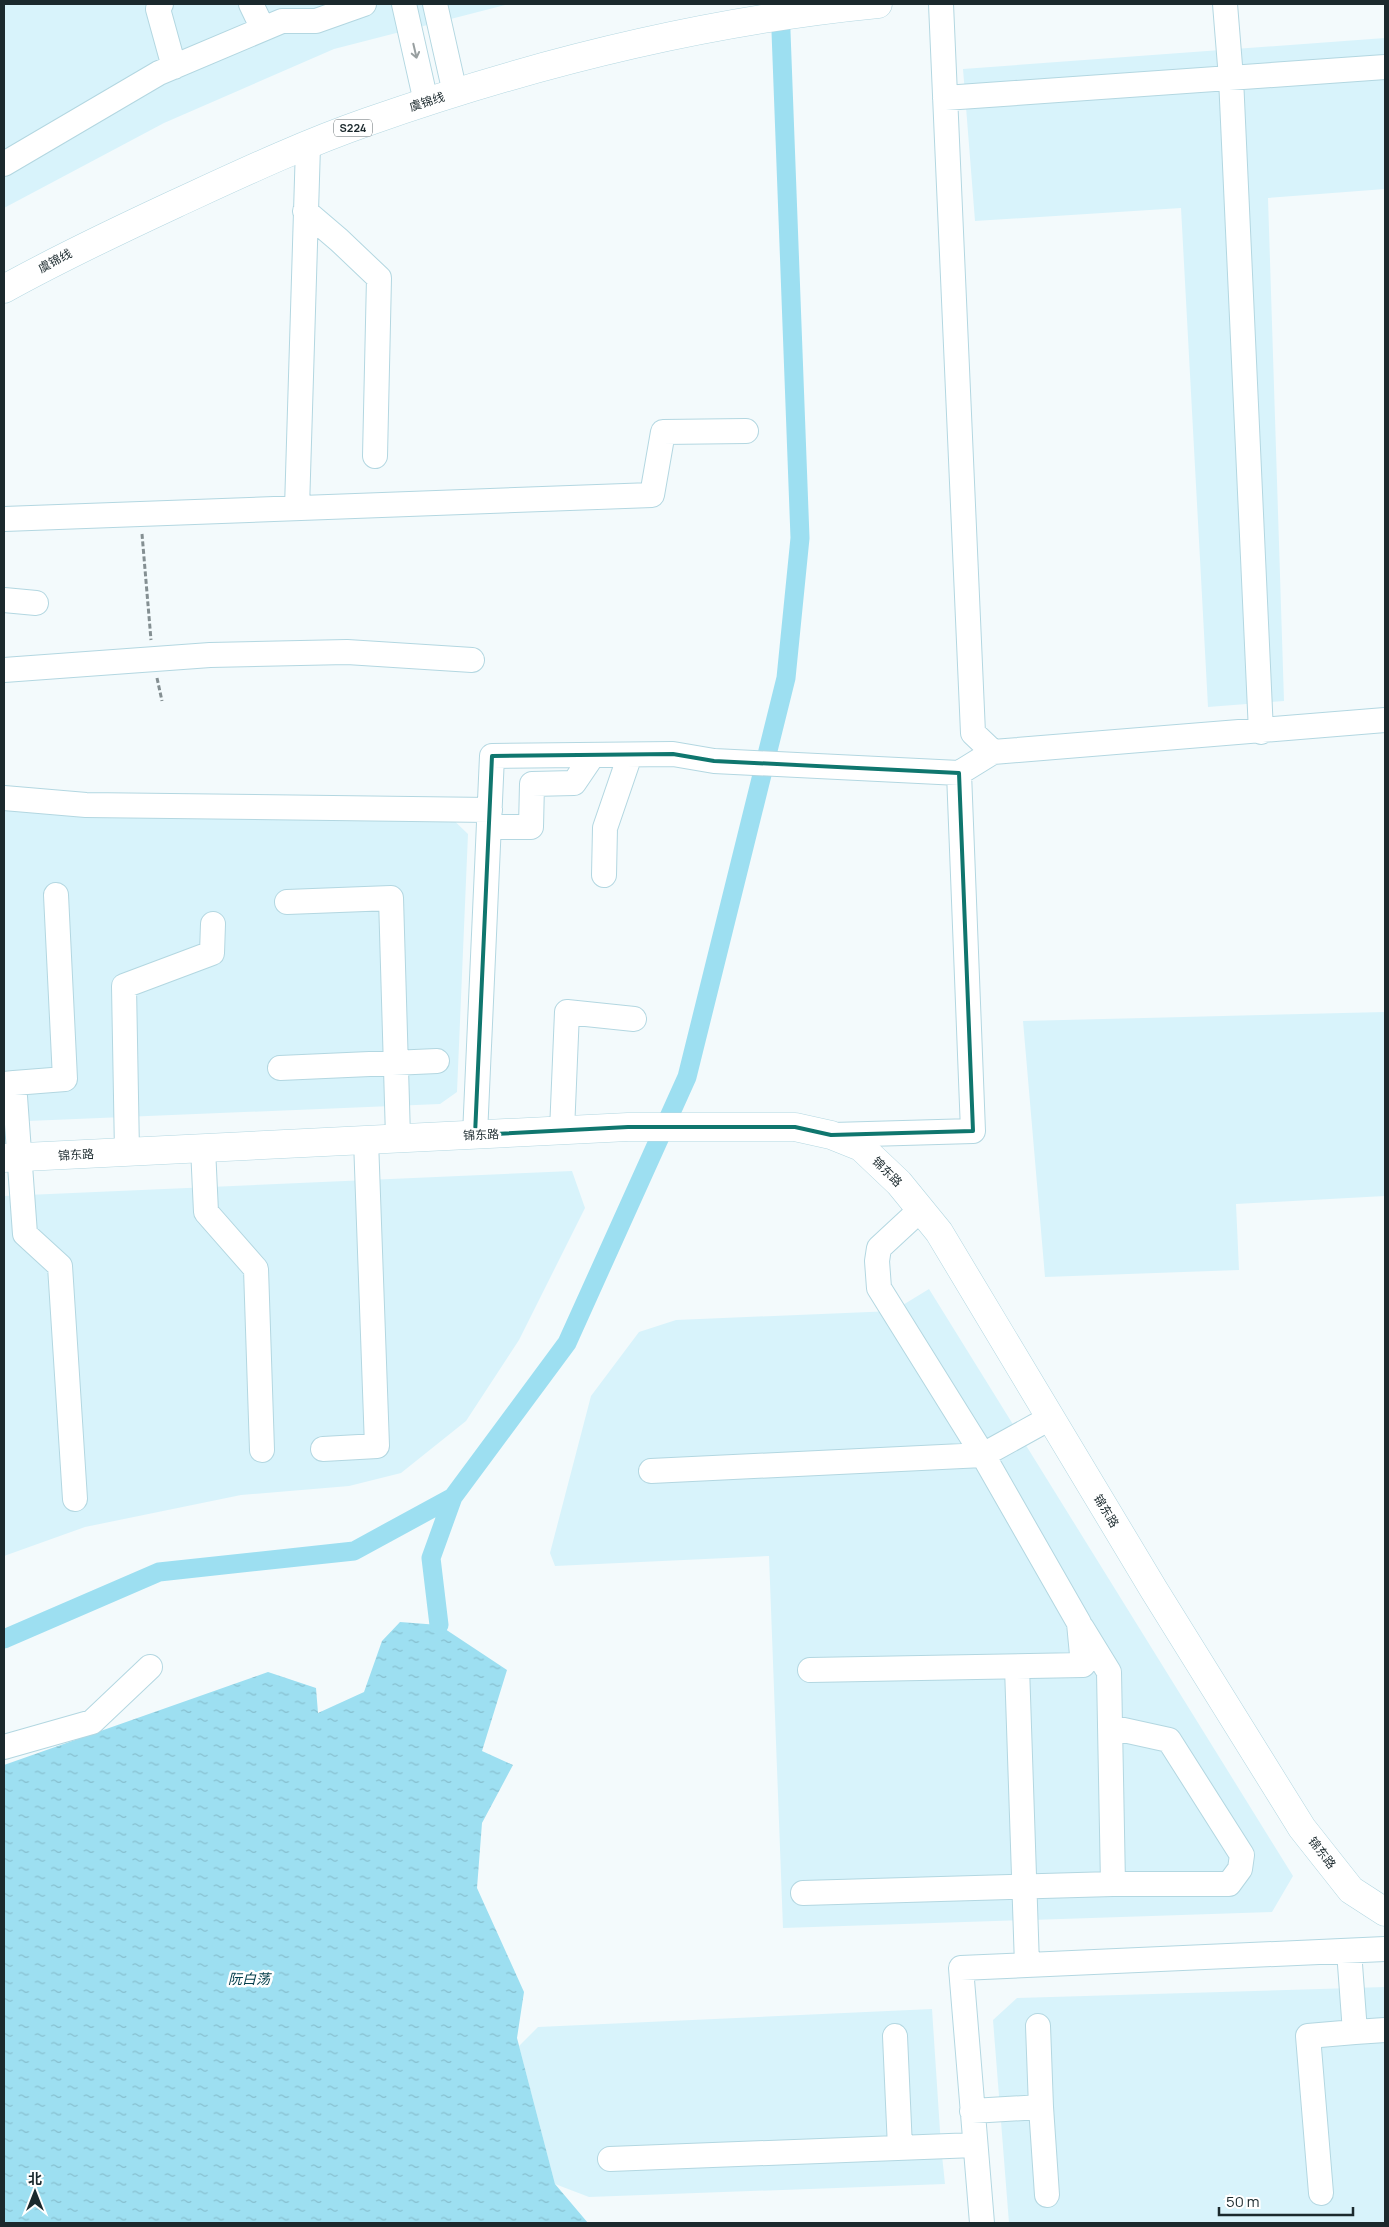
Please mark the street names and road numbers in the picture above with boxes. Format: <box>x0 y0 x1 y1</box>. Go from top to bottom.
street label: 虞锦线 <box>407 88 447 115</box>
road number: S224 <box>334 120 372 136</box>
street label: 虞锦线 <box>35 245 75 277</box>
street label: 锦东路 <box>463 1125 499 1144</box>
street label: 锦东路 <box>58 1145 94 1164</box>
street label: 锦东路 <box>869 1153 906 1190</box>
street label: 锦东路 <box>1090 1491 1123 1531</box>
street label: 锦东路 <box>1305 1833 1340 1872</box>

